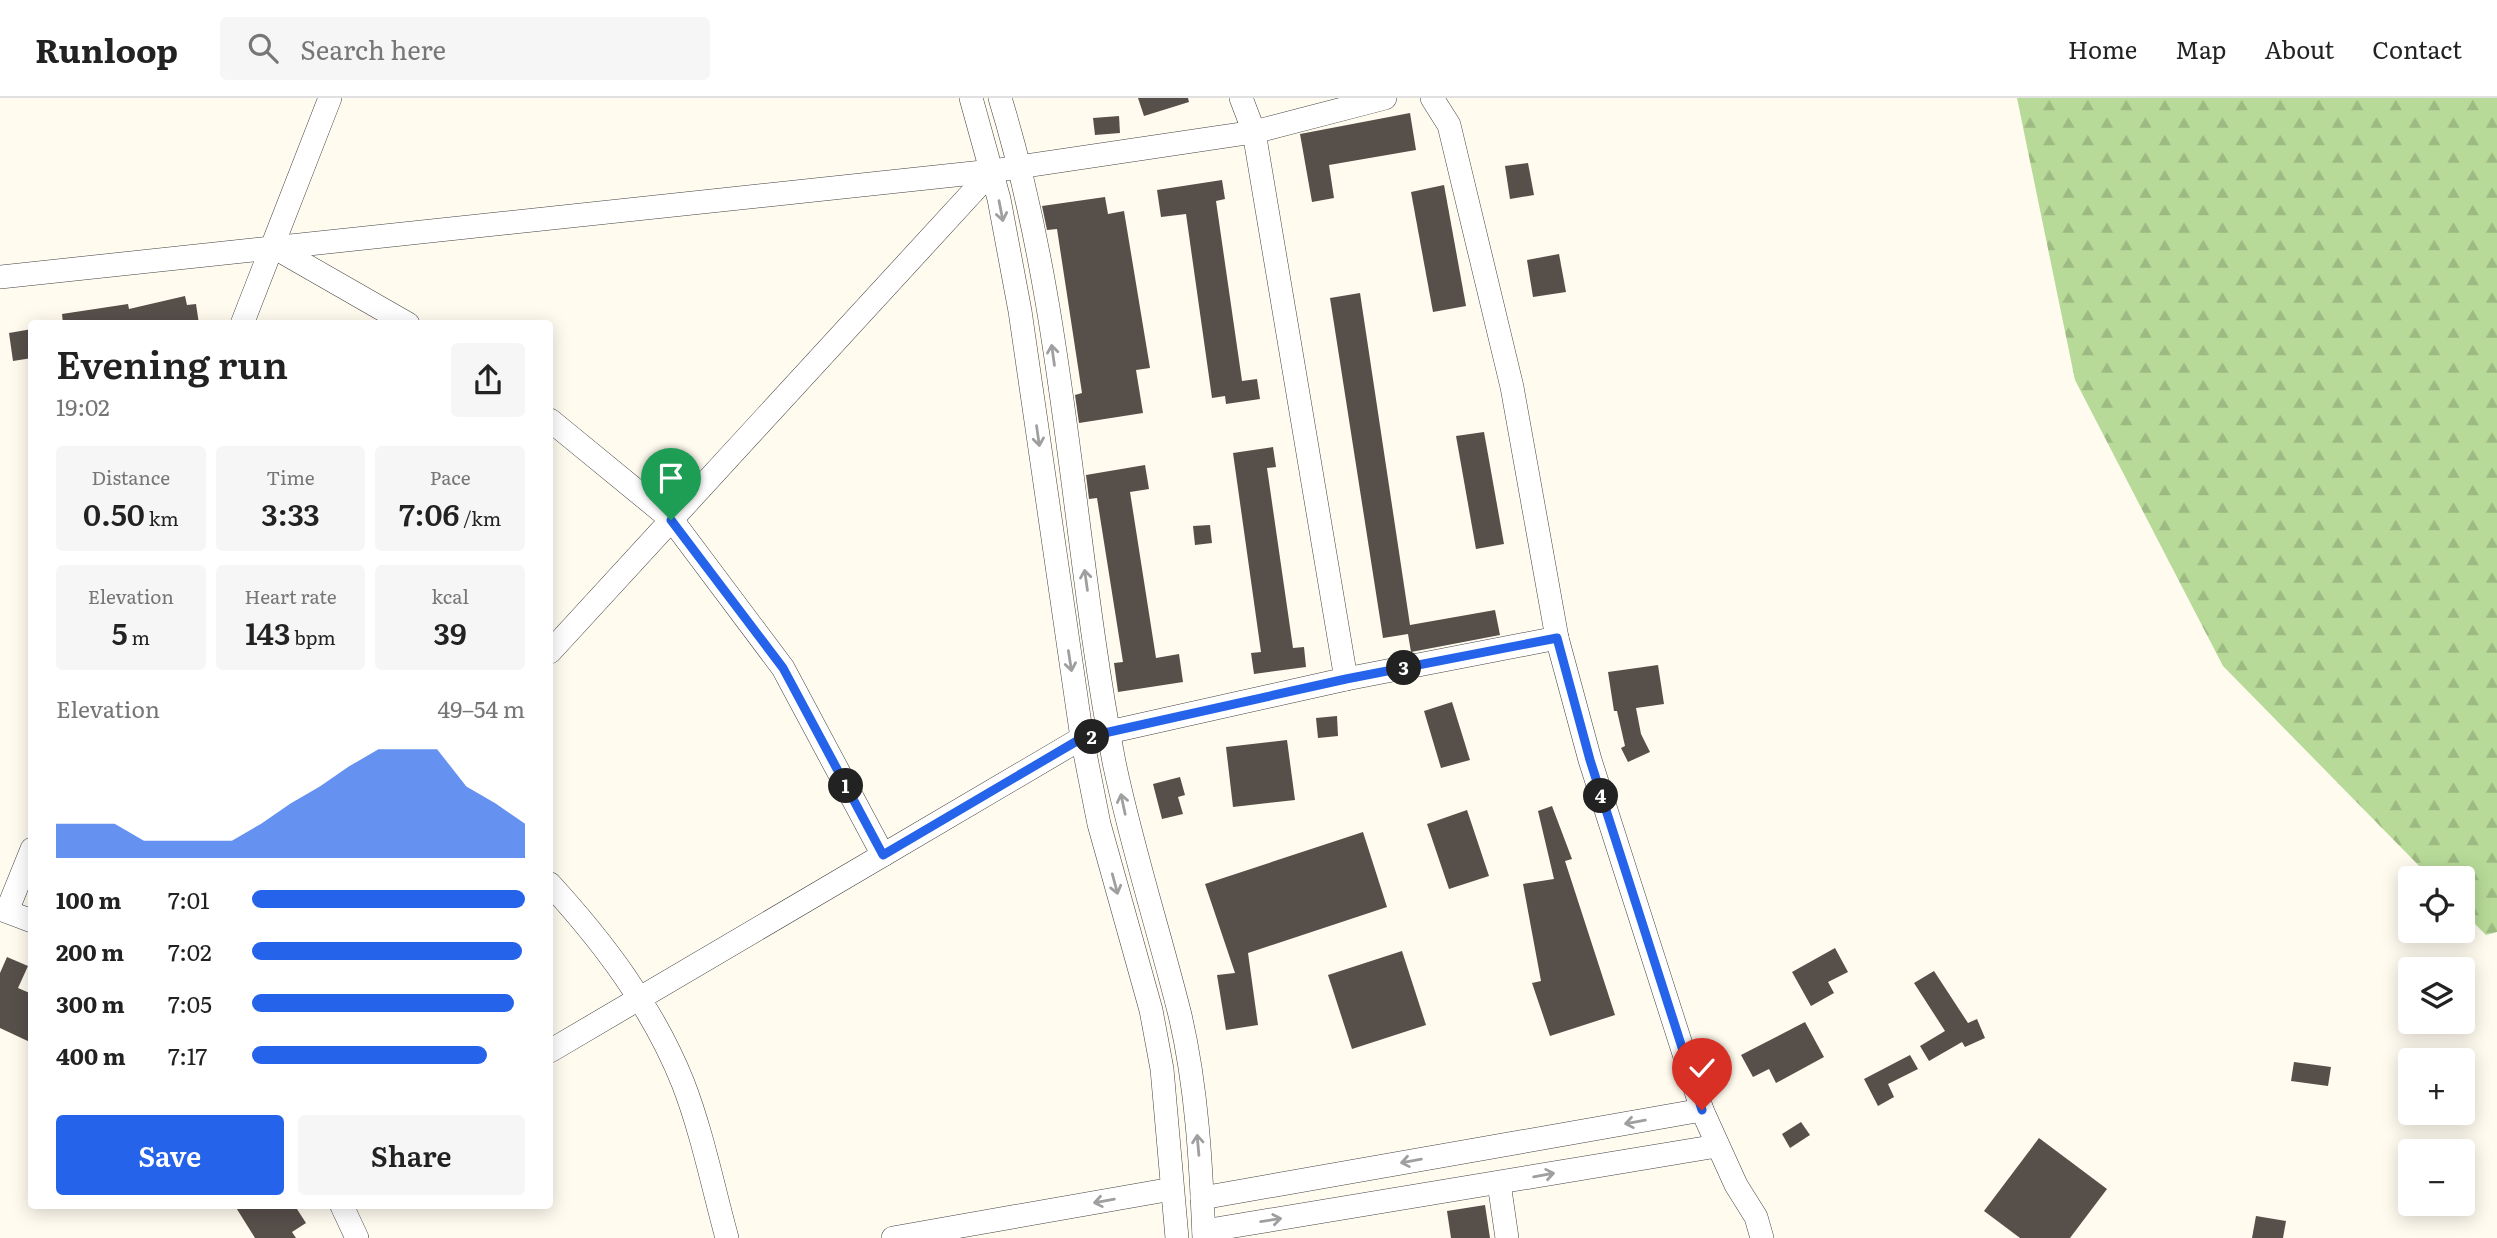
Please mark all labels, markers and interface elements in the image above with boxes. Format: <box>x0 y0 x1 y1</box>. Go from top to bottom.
search box <box>220 17 710 80</box>
text: Runloop <box>35 24 178 73</box>
icon: search <box>244 29 282 67</box>
text: Search here <box>300 29 446 68</box>
text: Home <box>2068 31 2137 66</box>
text: Map <box>2175 31 2226 66</box>
text: About <box>2264 31 2334 66</box>
text: Contact <box>2372 31 2462 66</box>
one-way arrow <box>995 199 1008 222</box>
text: Evening run <box>56 334 288 391</box>
button: share <box>451 343 525 417</box>
one-way arrow <box>1046 344 1059 367</box>
text: 19:02 <box>56 389 110 423</box>
one-way arrow <box>1031 424 1044 447</box>
pin <box>641 448 701 520</box>
icon: arrive <box>652 459 690 497</box>
text: Distance <box>92 463 170 491</box>
text: Time <box>266 463 315 491</box>
text: Pace <box>430 463 471 491</box>
text: 0.50 <box>83 491 145 535</box>
text: 3:33 <box>261 491 320 535</box>
text: 7:06 <box>399 491 459 535</box>
text: km <box>145 504 179 532</box>
text: /km <box>459 504 501 532</box>
one-way arrow <box>1080 569 1093 592</box>
text: Elevation <box>88 582 174 610</box>
text: Heart rate <box>244 582 337 610</box>
text: kcal <box>431 582 469 610</box>
text: 5 <box>112 610 128 654</box>
text: 143 <box>245 610 291 654</box>
text: 39 <box>434 610 467 654</box>
text: m <box>128 623 150 651</box>
text: bpm <box>291 623 336 651</box>
one-way arrow <box>1064 649 1077 672</box>
pin: 3 <box>1386 650 1422 686</box>
text: 3 <box>1398 653 1409 681</box>
text: Elevation <box>56 691 160 725</box>
text: 49–54 m <box>438 691 525 725</box>
pin: 2 <box>1074 720 1110 754</box>
text: 2 <box>1086 722 1097 750</box>
pin: 1 <box>828 768 864 804</box>
text: 1 <box>842 771 849 799</box>
pin: 4 <box>1584 778 1618 814</box>
text: 4 <box>1595 781 1606 809</box>
one-way arrow <box>1115 793 1129 816</box>
map controls <box>2398 866 2475 1216</box>
button: locate <box>2398 866 2475 943</box>
one-way arrow <box>1109 872 1122 895</box>
text: 100 m <box>56 882 121 916</box>
text: 7:01 <box>168 882 210 916</box>
text: 200 m <box>56 934 124 968</box>
text: 7:02 <box>168 934 212 968</box>
button: layers <box>2398 957 2475 1034</box>
text: 300 m <box>56 986 125 1020</box>
text: 7:05 <box>168 986 212 1020</box>
text: 400 m <box>56 1038 126 1072</box>
text: 7:17 <box>168 1038 207 1072</box>
pin <box>1672 1038 1732 1110</box>
button: + <box>2398 1048 2475 1125</box>
icon: check <box>1683 1049 1721 1087</box>
button: Save <box>56 1115 284 1195</box>
button: Share <box>298 1115 525 1195</box>
one-way arrow <box>1624 1116 1647 1129</box>
one-way arrow <box>1191 1135 1204 1157</box>
button: − <box>2398 1139 2475 1216</box>
one-way arrow <box>1400 1155 1422 1168</box>
one-way arrow <box>1532 1168 1555 1181</box>
one-way arrow <box>1093 1195 1116 1208</box>
one-way arrow <box>1259 1213 1282 1226</box>

